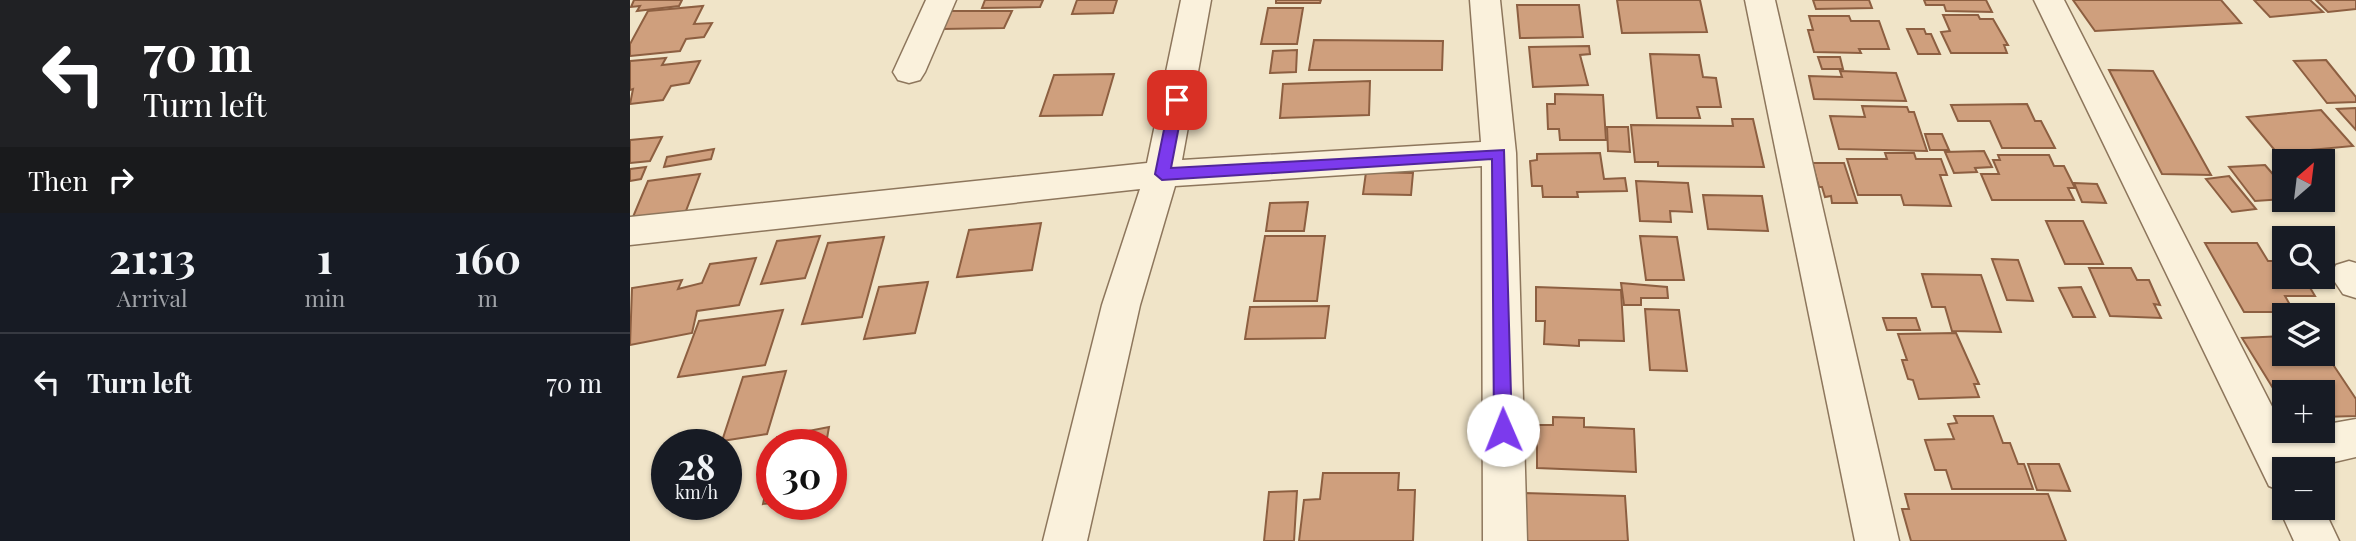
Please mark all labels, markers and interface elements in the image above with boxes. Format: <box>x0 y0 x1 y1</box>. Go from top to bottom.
text: 70 m <box>143 19 253 84</box>
icon: left <box>28 28 119 119</box>
pin <box>1147 70 1207 130</box>
icon: arrive <box>1158 81 1196 119</box>
text: Turn left <box>143 82 267 125</box>
north arrow <box>2272 149 2334 212</box>
map controls <box>2272 149 2335 520</box>
icon: right <box>102 161 140 199</box>
text: Then <box>28 163 88 198</box>
button: search <box>2272 226 2335 289</box>
text: 21:13 <box>109 229 195 285</box>
text: 1 <box>317 229 333 285</box>
text: 160 <box>454 229 521 285</box>
text: Arrival <box>117 282 188 313</box>
text: min <box>304 282 345 313</box>
text: m <box>477 282 498 313</box>
button: layers <box>2272 303 2335 366</box>
icon: left <box>28 363 66 401</box>
text: Turn left <box>87 365 192 400</box>
text: 70 m <box>546 365 602 400</box>
button: + <box>2272 380 2335 443</box>
position arrow <box>1466 393 1540 467</box>
speed limit sign: 30 <box>756 429 847 520</box>
text: 28 <box>678 442 715 489</box>
button: − <box>2272 457 2335 520</box>
text: km/h <box>675 480 718 504</box>

